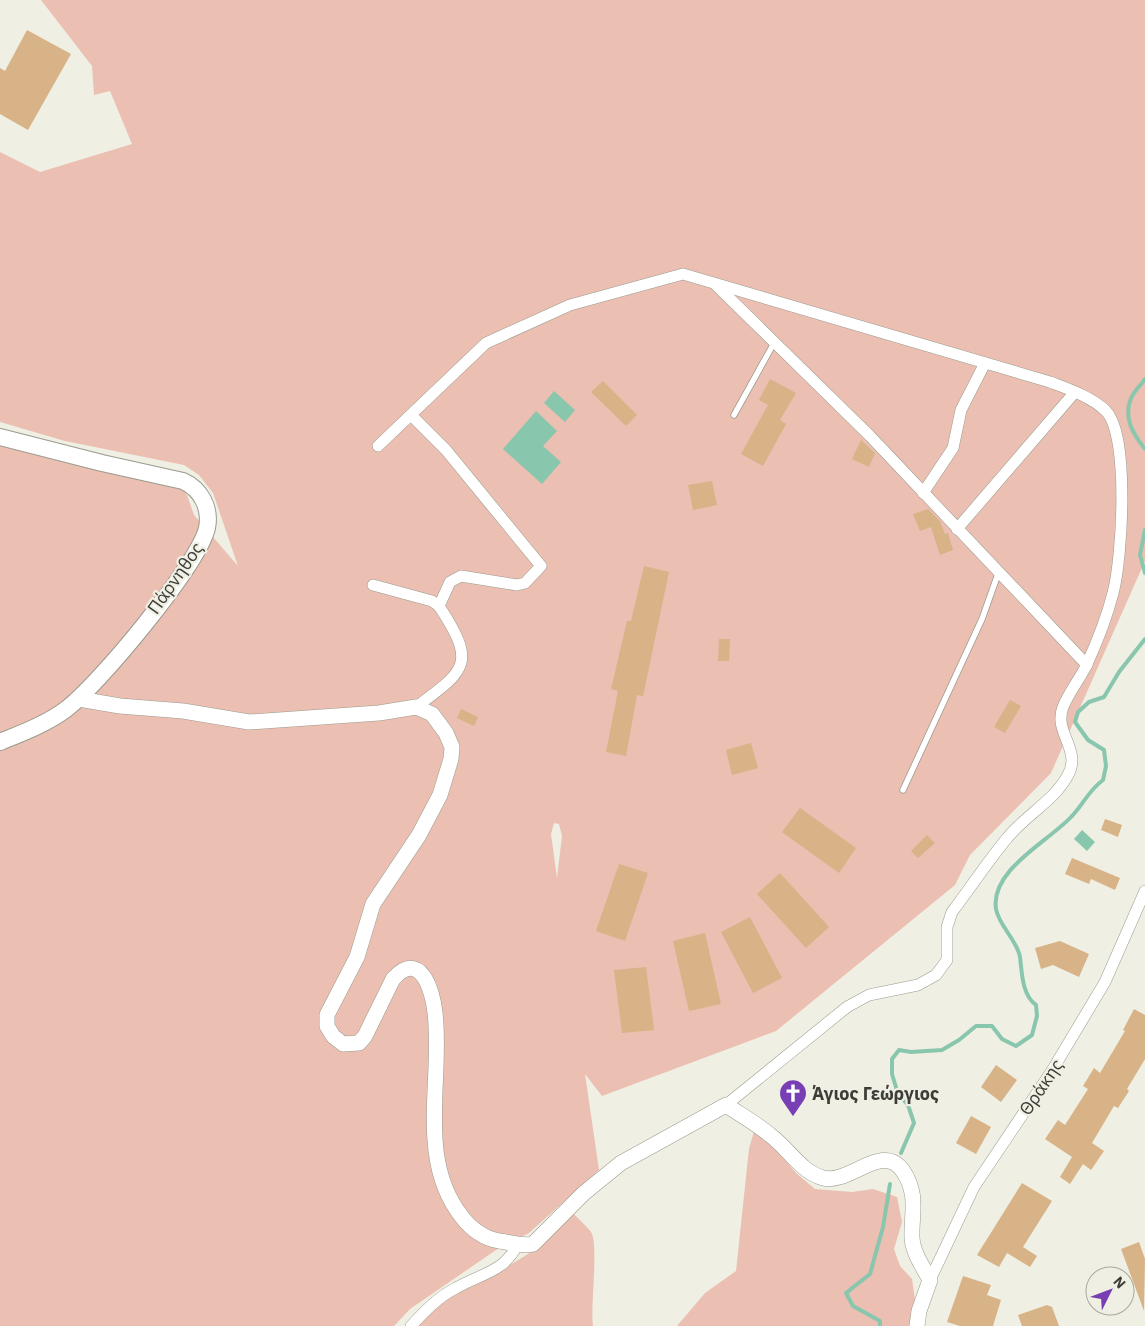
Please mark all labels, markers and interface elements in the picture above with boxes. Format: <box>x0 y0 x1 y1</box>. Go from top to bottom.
street label: Πάρνηθος <box>142 537 208 618</box>
street label: Θράκης <box>1014 1054 1068 1119</box>
church icon: Άγιος Γεώργιος <box>778 1078 808 1117</box>
place label: Άγιος Γεώργιος <box>812 1082 939 1105</box>
north arrow <box>1085 1266 1135 1316</box>
text: N <box>1110 1273 1130 1292</box>

